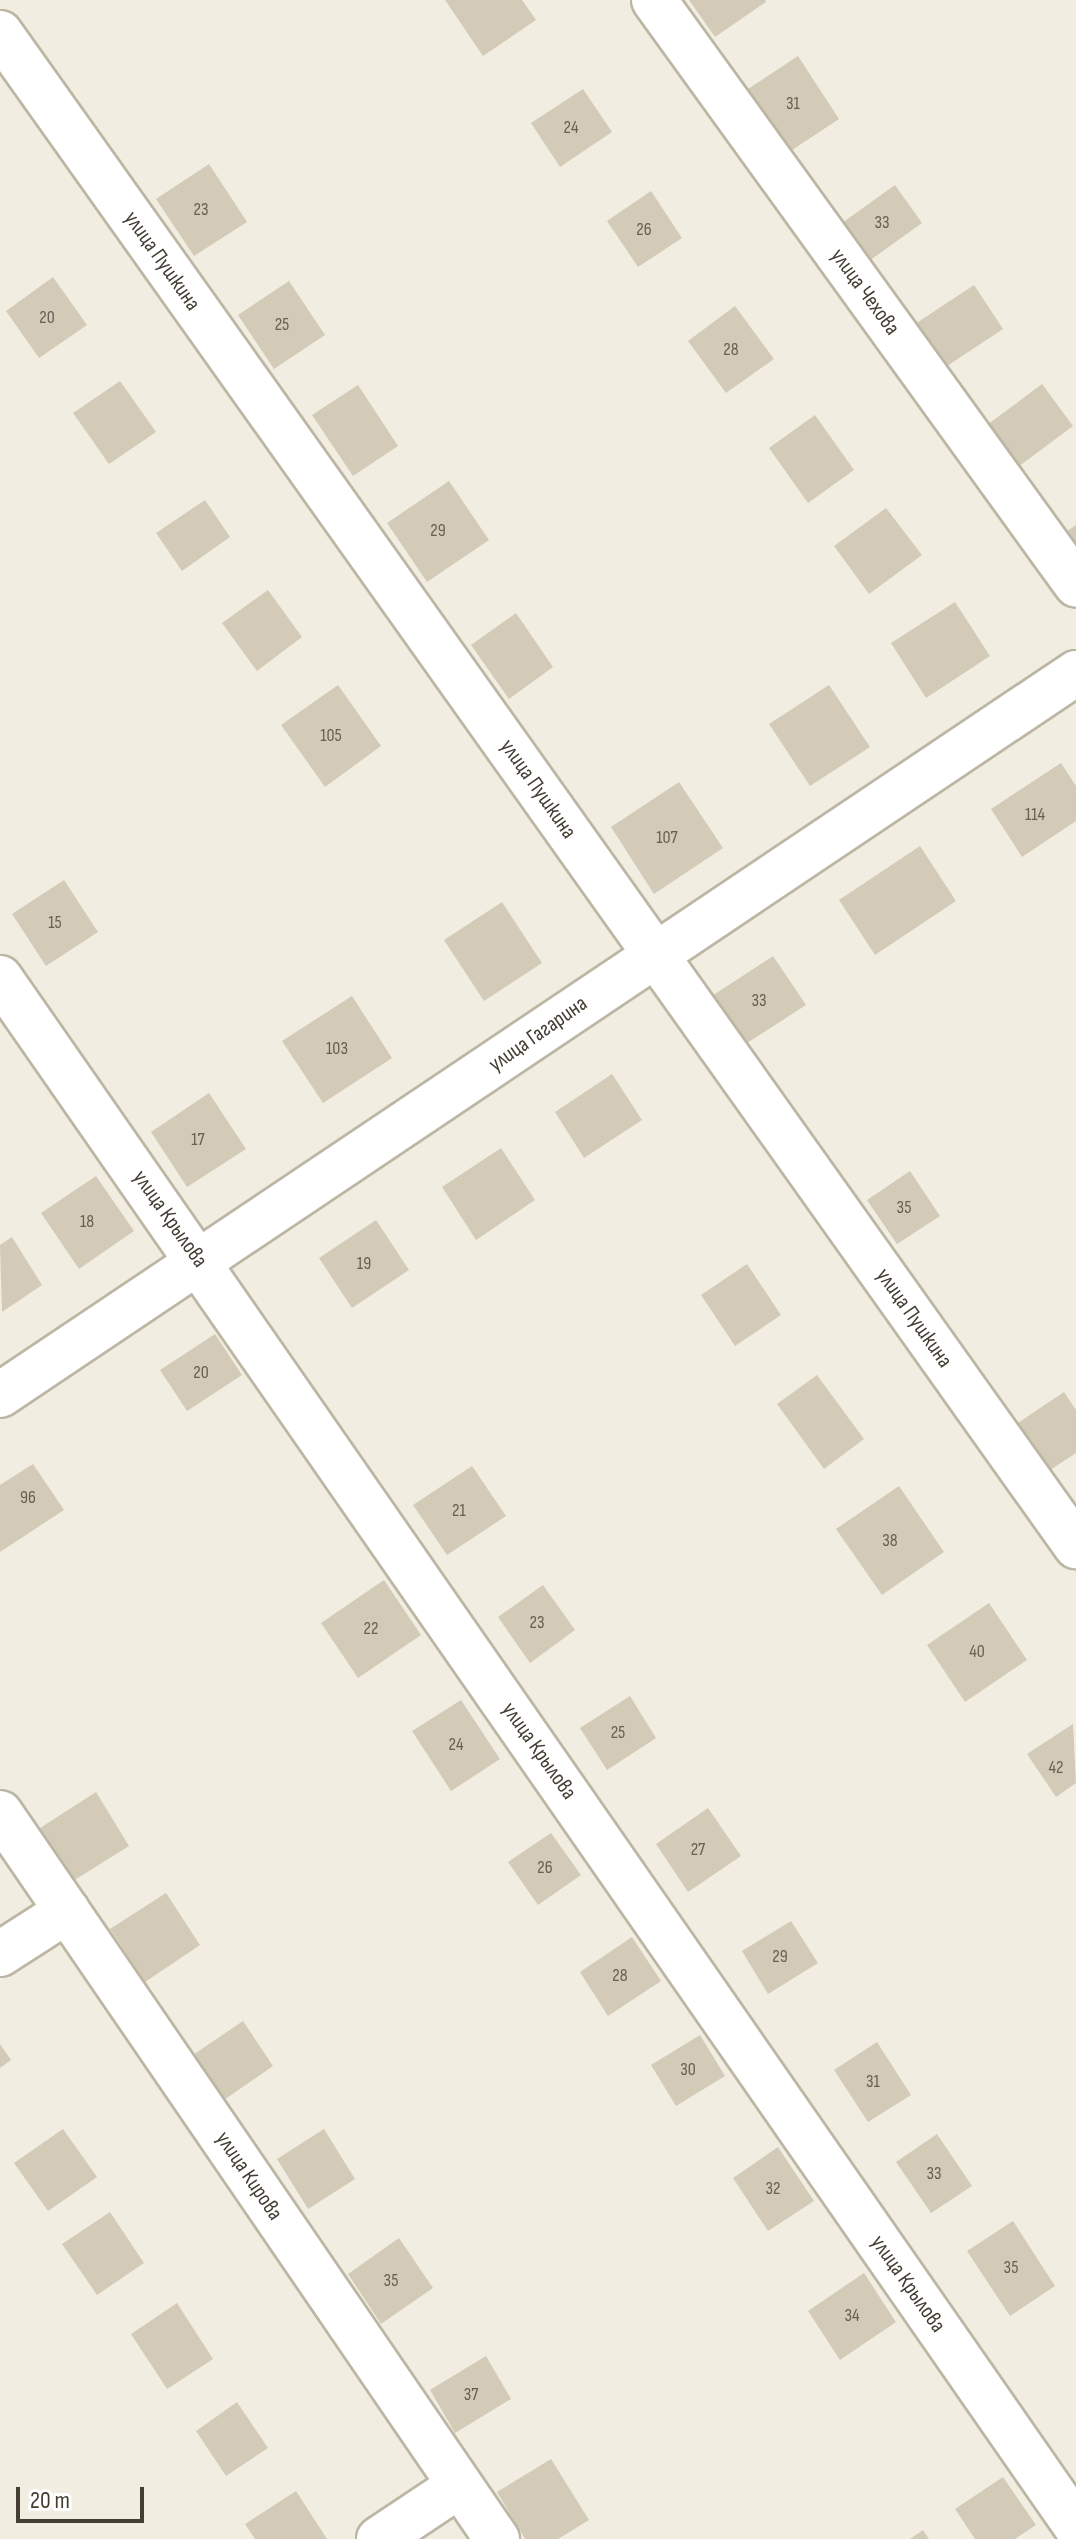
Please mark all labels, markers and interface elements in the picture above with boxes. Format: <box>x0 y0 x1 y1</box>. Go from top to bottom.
house number: 31 <box>786 93 800 115</box>
house number: 24 <box>564 117 578 139</box>
house number: 23 <box>194 199 208 221</box>
street label: улица Пушкина <box>118 206 206 316</box>
house number: 33 <box>874 212 890 234</box>
house number: 26 <box>636 219 652 241</box>
street label: улица Чехова <box>825 244 905 340</box>
house number: 20 <box>39 307 55 329</box>
house number: 25 <box>275 314 289 336</box>
house number: 28 <box>723 339 739 361</box>
house number: 29 <box>430 520 446 542</box>
house number: 105 <box>320 725 342 747</box>
street label: улица Пушкина <box>494 734 582 844</box>
house number: 114 <box>1025 804 1045 826</box>
house number: 107 <box>656 827 678 849</box>
house number: 15 <box>48 912 62 934</box>
street label: улица Гагарина <box>484 990 592 1078</box>
house number: 33 <box>751 990 767 1012</box>
house number: 103 <box>326 1038 348 1060</box>
house number: 17 <box>191 1129 205 1151</box>
street label: улица Крылова <box>127 1165 213 1273</box>
house number: 35 <box>897 1197 911 1219</box>
house number: 18 <box>80 1211 94 1233</box>
house number: 19 <box>357 1253 371 1275</box>
street label: улица Пушкина <box>870 1263 958 1373</box>
house number: 20 <box>193 1362 209 1384</box>
house number: 96 <box>20 1487 36 1509</box>
house number: 21 <box>452 1500 466 1522</box>
house number: 38 <box>882 1530 898 1552</box>
house number: 23 <box>530 1612 544 1634</box>
house number: 22 <box>364 1618 378 1640</box>
house number: 40 <box>969 1641 985 1663</box>
street label: улица Крылова <box>496 1697 582 1805</box>
house number: 25 <box>611 1722 625 1744</box>
house number: 24 <box>449 1734 463 1756</box>
house number: 42 <box>1048 1757 1064 1779</box>
house number: 27 <box>691 1839 705 1861</box>
house number: 26 <box>537 1857 553 1879</box>
house number: 29 <box>772 1946 788 1968</box>
house number: 28 <box>612 1965 628 1987</box>
house number: 30 <box>680 2059 696 2081</box>
house number: 31 <box>866 2071 880 2093</box>
street label: улица Кирова <box>210 2127 288 2225</box>
house number: 33 <box>926 2163 942 2185</box>
house number: 32 <box>766 2178 780 2200</box>
street label: улица Крылова <box>865 2230 951 2338</box>
house number: 35 <box>1004 2257 1018 2279</box>
house number: 35 <box>384 2270 398 2292</box>
house number: 34 <box>844 2305 860 2327</box>
house number: 37 <box>464 2384 478 2406</box>
scale bar <box>20 2471 148 2521</box>
text: 20 m <box>30 2486 70 2515</box>

